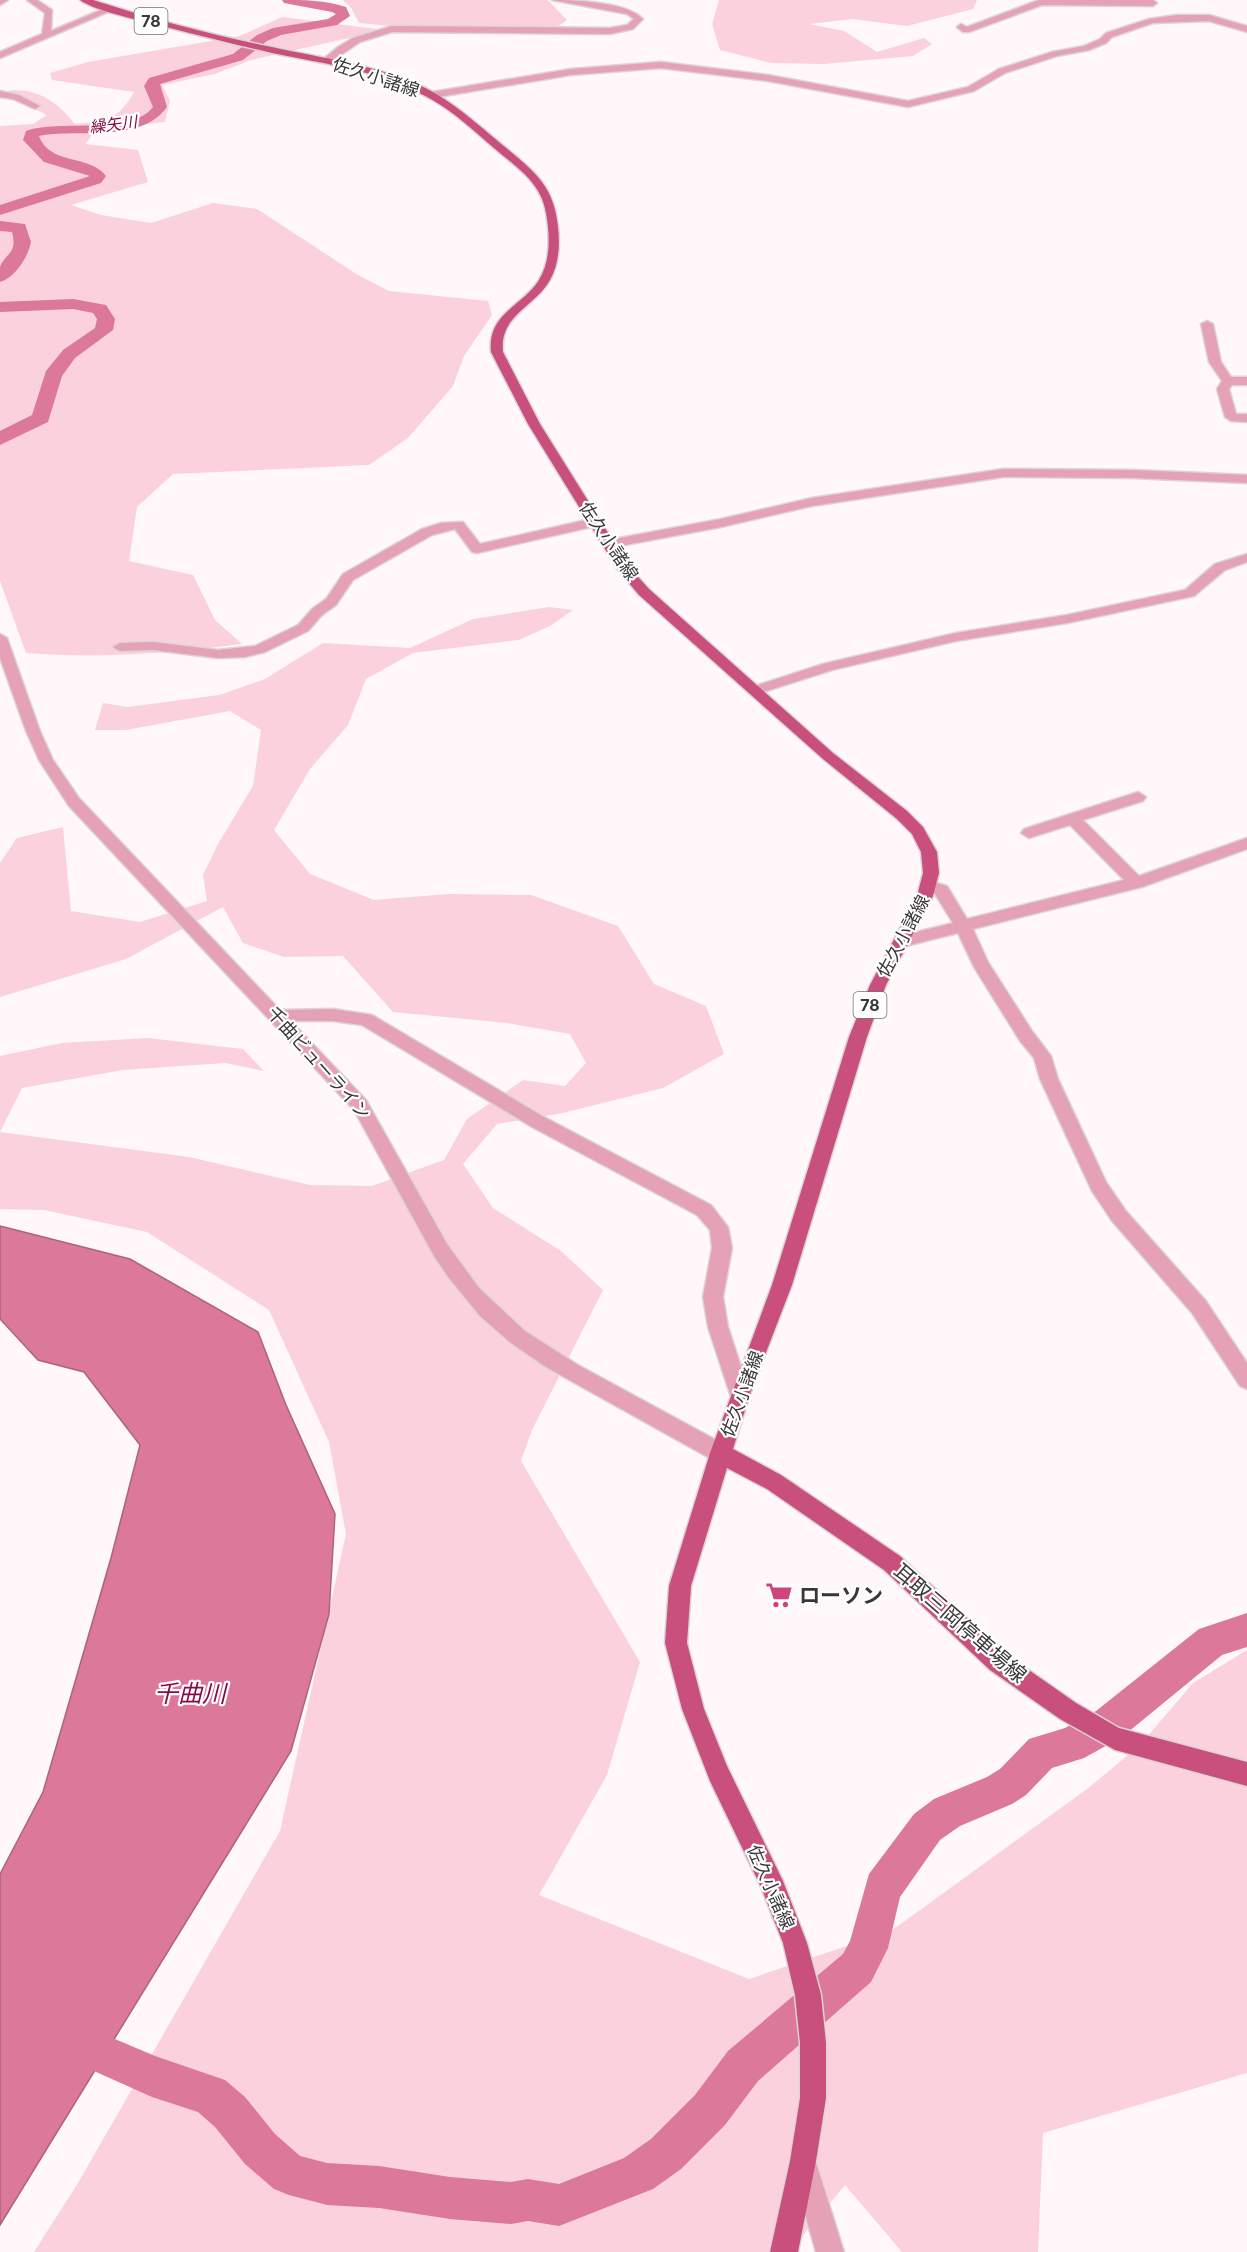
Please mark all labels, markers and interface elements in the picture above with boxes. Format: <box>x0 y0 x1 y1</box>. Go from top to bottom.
road number: 78 <box>134 8 168 34</box>
street label: 佐久小諸線 <box>330 53 422 101</box>
water label: 繰矢川 <box>88 111 140 137</box>
street label: 佐久小諸線 <box>575 498 643 584</box>
street label: 佐久小諸線 <box>873 891 933 981</box>
road number: 78 <box>854 992 886 1018</box>
street label: 千曲ビューライン <box>263 1002 375 1124</box>
street label: 佐久小諸線 <box>717 1348 767 1440</box>
street label: 耳取三岡停車場線 <box>888 1558 1032 1688</box>
supermarket icon: ローソン <box>764 1580 794 1610</box>
place label: ローソン <box>799 1583 883 1608</box>
water label: 千曲川 <box>154 1679 229 1708</box>
street label: 佐久小諸線 <box>743 1842 799 1932</box>

